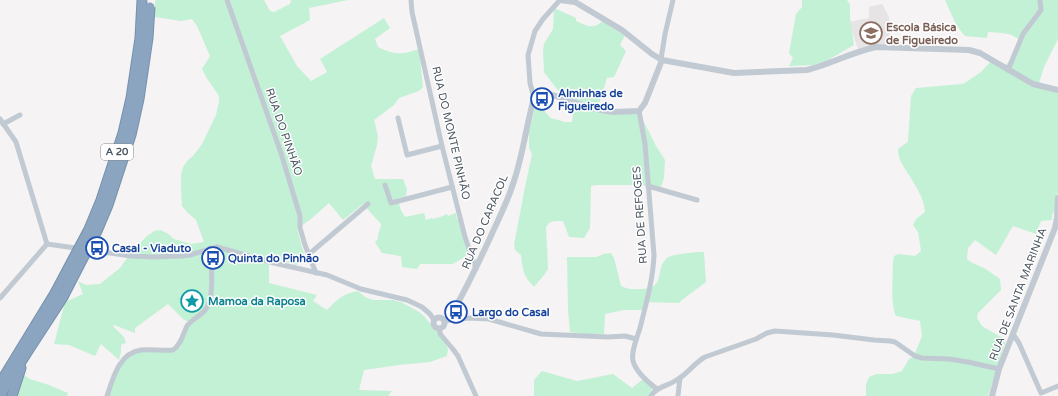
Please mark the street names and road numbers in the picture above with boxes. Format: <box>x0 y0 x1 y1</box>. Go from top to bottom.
street label: RUA DO MONTE PINHÃO <box>429 65 473 201</box>
street label: RUA DO PINHÃO <box>263 87 305 178</box>
road number: A 20 <box>101 144 133 160</box>
street label: RUA DE REFOGES <box>630 166 650 264</box>
street label: RUA DO CARACOL <box>459 172 511 271</box>
street label: RUA DE SANTA MARINHA <box>987 226 1049 362</box>

